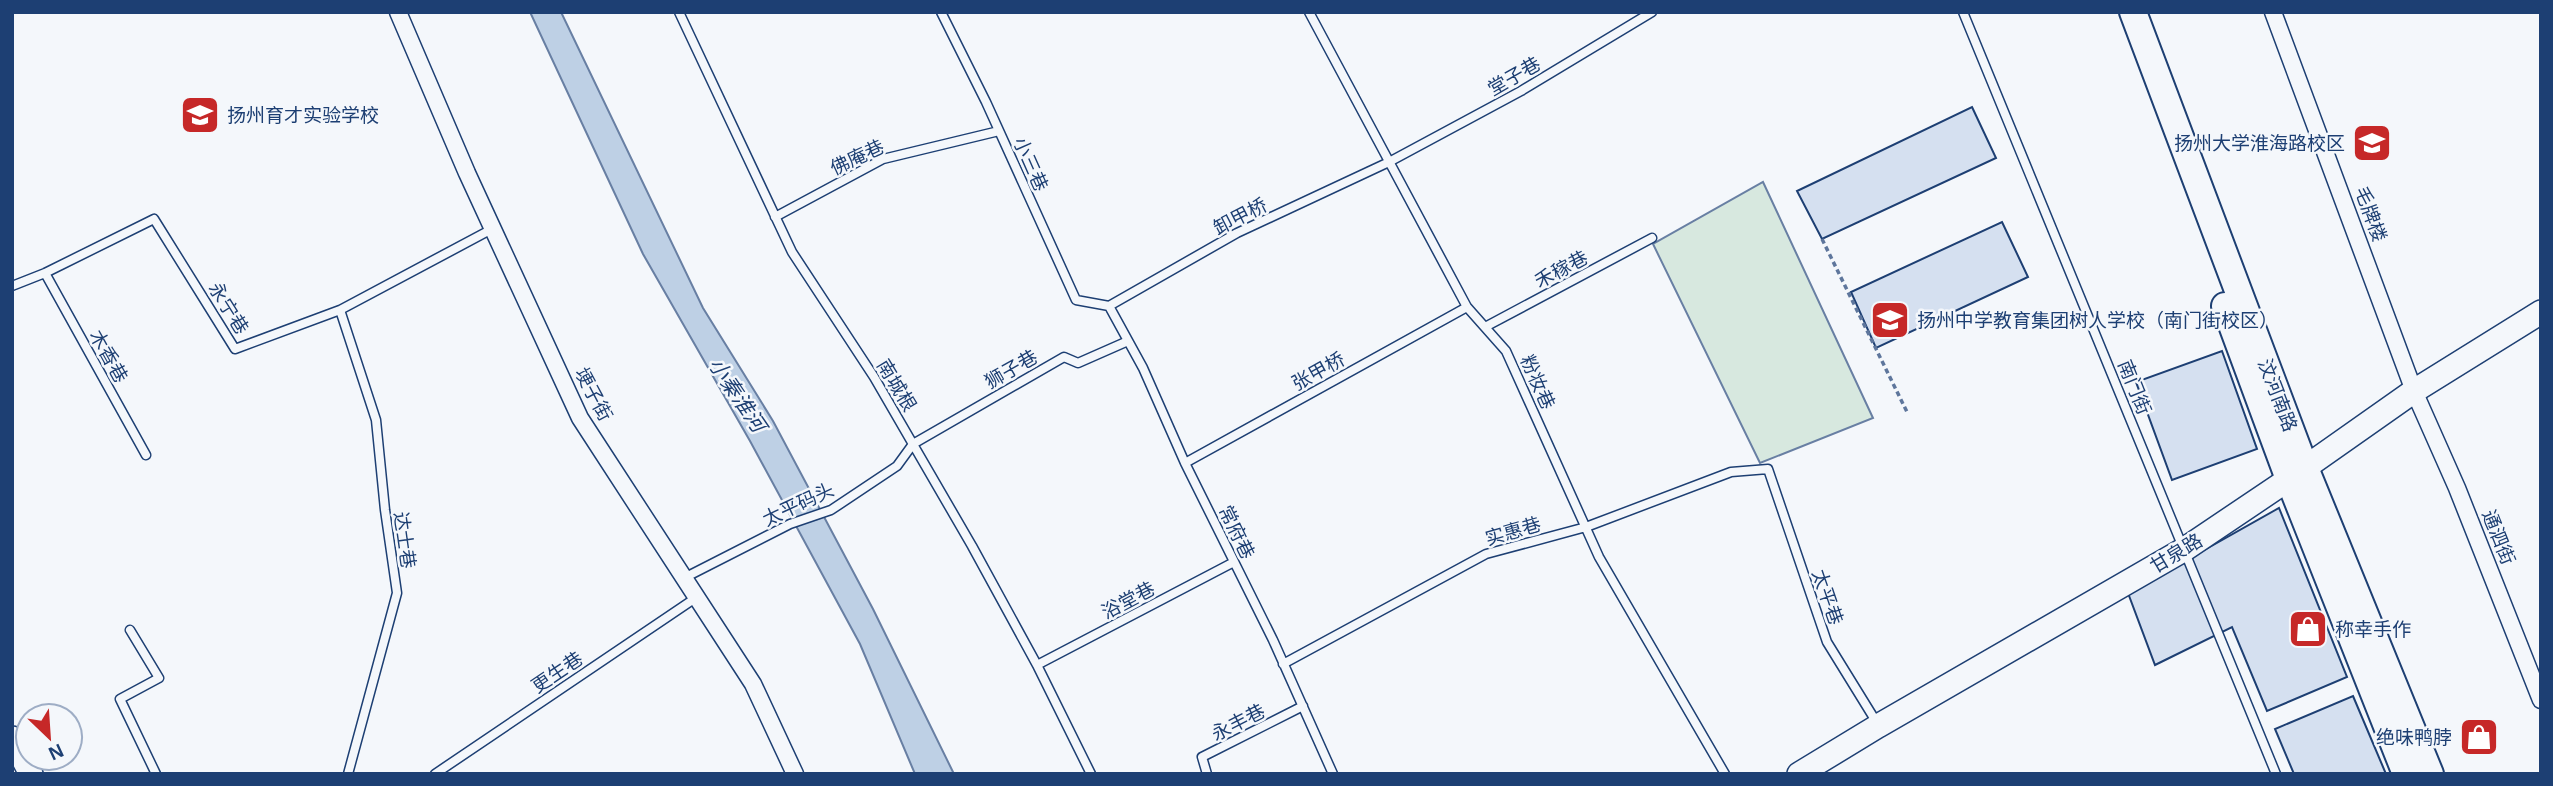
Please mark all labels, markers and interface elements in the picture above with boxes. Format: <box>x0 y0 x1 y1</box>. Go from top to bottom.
street label: 堂子巷 <box>1484 53 1544 100</box>
school or university icon: 扬州育才实验学校 <box>179 94 221 136</box>
place label: 扬州育才实验学校 <box>227 105 379 126</box>
school or university icon: 扬州大学淮海路校区 <box>2351 122 2393 164</box>
place label: 扬州大学淮海路校区 <box>2174 133 2345 154</box>
street label: 小三巷 <box>1009 134 1052 195</box>
street label: 佛庵巷 <box>827 136 887 179</box>
street label: 毛牌楼 <box>2351 184 2390 245</box>
street label: 卸甲桥 <box>1210 194 1270 239</box>
street label: 禾稼巷 <box>1531 247 1591 292</box>
street label: 永宁巷 <box>205 279 253 338</box>
school or university icon: 扬州中学教育集团树人学校（南门街校区） <box>1869 299 1911 341</box>
place label: 扬州中学教育集团树人学校（南门街校区） <box>1917 310 2278 331</box>
street label: 木香巷 <box>86 326 132 386</box>
street label: 狮子巷 <box>981 346 1041 393</box>
street label: 张甲桥 <box>1288 348 1348 394</box>
street label: 粉妆巷 <box>1516 352 1559 413</box>
water label: 小秦淮河 <box>704 353 773 439</box>
street label: 南城根 <box>873 355 920 415</box>
street label: 汶河南路 <box>2254 356 2301 434</box>
street label: 南门街 <box>2114 357 2155 418</box>
street label: 埂子街 <box>571 364 616 424</box>
street label: 太平码头 <box>759 479 837 530</box>
street label: 常府巷 <box>1215 502 1258 562</box>
street label: 通泗街 <box>2478 507 2519 568</box>
street label: 达士巷 <box>390 510 419 570</box>
street label: 实惠巷 <box>1483 514 1543 549</box>
street label: 甘泉路 <box>2146 530 2206 577</box>
street label: 太平巷 <box>1808 567 1847 628</box>
street label: 浴堂巷 <box>1098 578 1158 623</box>
shop icon: 称幸手作 <box>2287 608 2329 650</box>
place label: 称幸手作 <box>2335 619 2411 640</box>
street label: 更生巷 <box>528 648 587 697</box>
street label: 永丰巷 <box>1208 700 1268 745</box>
north arrow <box>14 702 84 772</box>
shop icon: 绝味鸭脖 <box>2458 716 2500 758</box>
place label: 绝味鸭脖 <box>2376 727 2452 748</box>
text: N <box>45 740 67 764</box>

